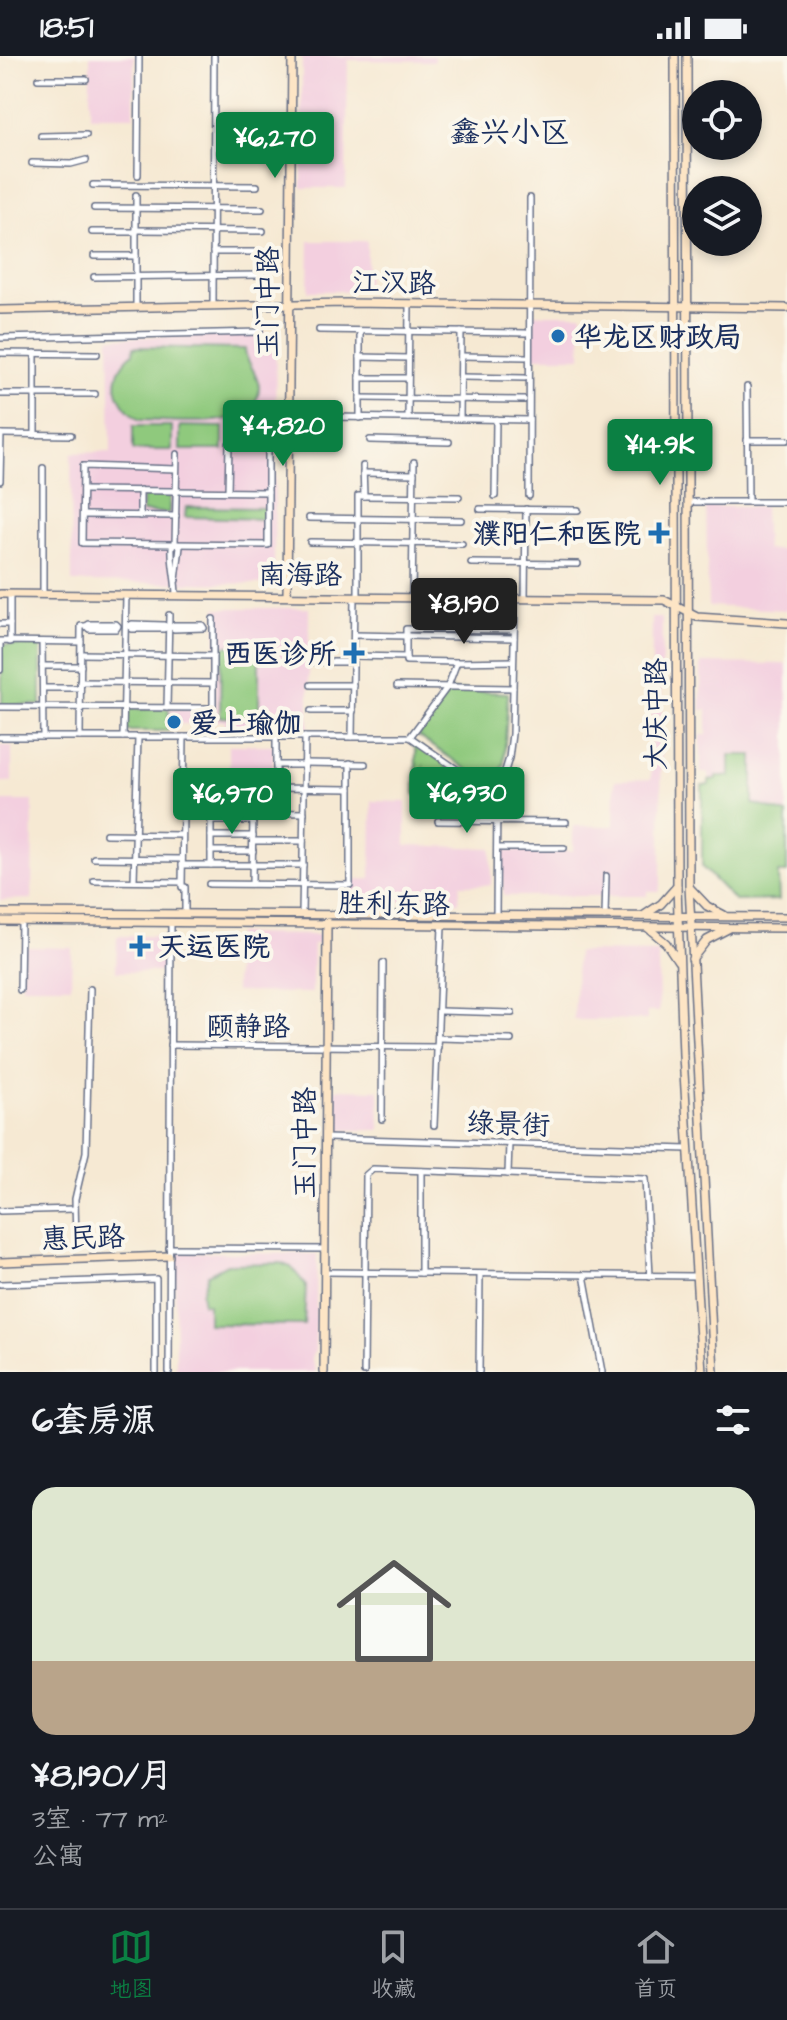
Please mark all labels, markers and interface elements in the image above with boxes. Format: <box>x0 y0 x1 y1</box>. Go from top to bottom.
text: 18:51 <box>40 7 93 49</box>
map controls <box>682 80 762 256</box>
button: locate <box>682 80 762 160</box>
pin: ¥6,270 <box>210 112 340 180</box>
district label: 鑫兴小区 <box>450 112 570 154</box>
text: ¥6,270 <box>234 120 316 156</box>
button: layers <box>682 176 762 256</box>
street label: 玉门中路 <box>249 246 288 358</box>
street label: 江汉路 <box>352 263 436 304</box>
place label: 华龙区财政局 <box>574 318 742 357</box>
marker: 华龙区财政局 <box>549 327 567 345</box>
pin: ¥4,820 <box>218 400 348 468</box>
text: ¥4,820 <box>241 408 325 444</box>
pin: ¥14.9K <box>595 419 725 487</box>
text: ¥14.9K <box>625 427 695 463</box>
place label: 濮阳仁和医院 <box>473 515 641 554</box>
marker: 濮阳仁和医院 <box>648 522 670 544</box>
street label: 南海路 <box>258 556 342 595</box>
pin: ¥8,190 <box>399 578 529 646</box>
text: ¥8,190 <box>429 586 499 622</box>
place label: 西医诊所 <box>224 635 336 674</box>
marker: 西医诊所 <box>343 642 365 664</box>
street label: 大庆中路 <box>637 658 676 770</box>
place label: 爱上瑜伽 <box>190 704 302 743</box>
marker: 爱上瑜伽 <box>165 713 183 731</box>
pin: ¥6,930 <box>402 767 532 835</box>
pin: ¥6,970 <box>167 768 297 836</box>
text: ¥6,930 <box>427 775 507 811</box>
text: ¥6,970 <box>191 776 273 812</box>
street label: 胜利东路 <box>338 884 450 925</box>
place label: 天运医院 <box>158 928 270 967</box>
marker: 天运医院 <box>129 935 151 957</box>
street label: 颐静路 <box>206 1008 290 1047</box>
street label: 玉门中路 <box>286 1087 325 1199</box>
street label: 绿景街 <box>465 1104 551 1145</box>
street label: 惠民路 <box>40 1218 126 1259</box>
text: 6套房源 <box>32 1397 155 1445</box>
icon: filters <box>711 1398 755 1442</box>
icon: home <box>322 1539 466 1683</box>
text: ¥8,190/月 <box>32 1752 173 1800</box>
text: 3室 · 77 m² <box>32 1801 168 1837</box>
text: 公寓 <box>32 1838 84 1874</box>
tab: 地图 <box>109 1925 153 2005</box>
tab: 收藏 <box>371 1925 416 2005</box>
tab: 首页 <box>634 1925 678 2005</box>

